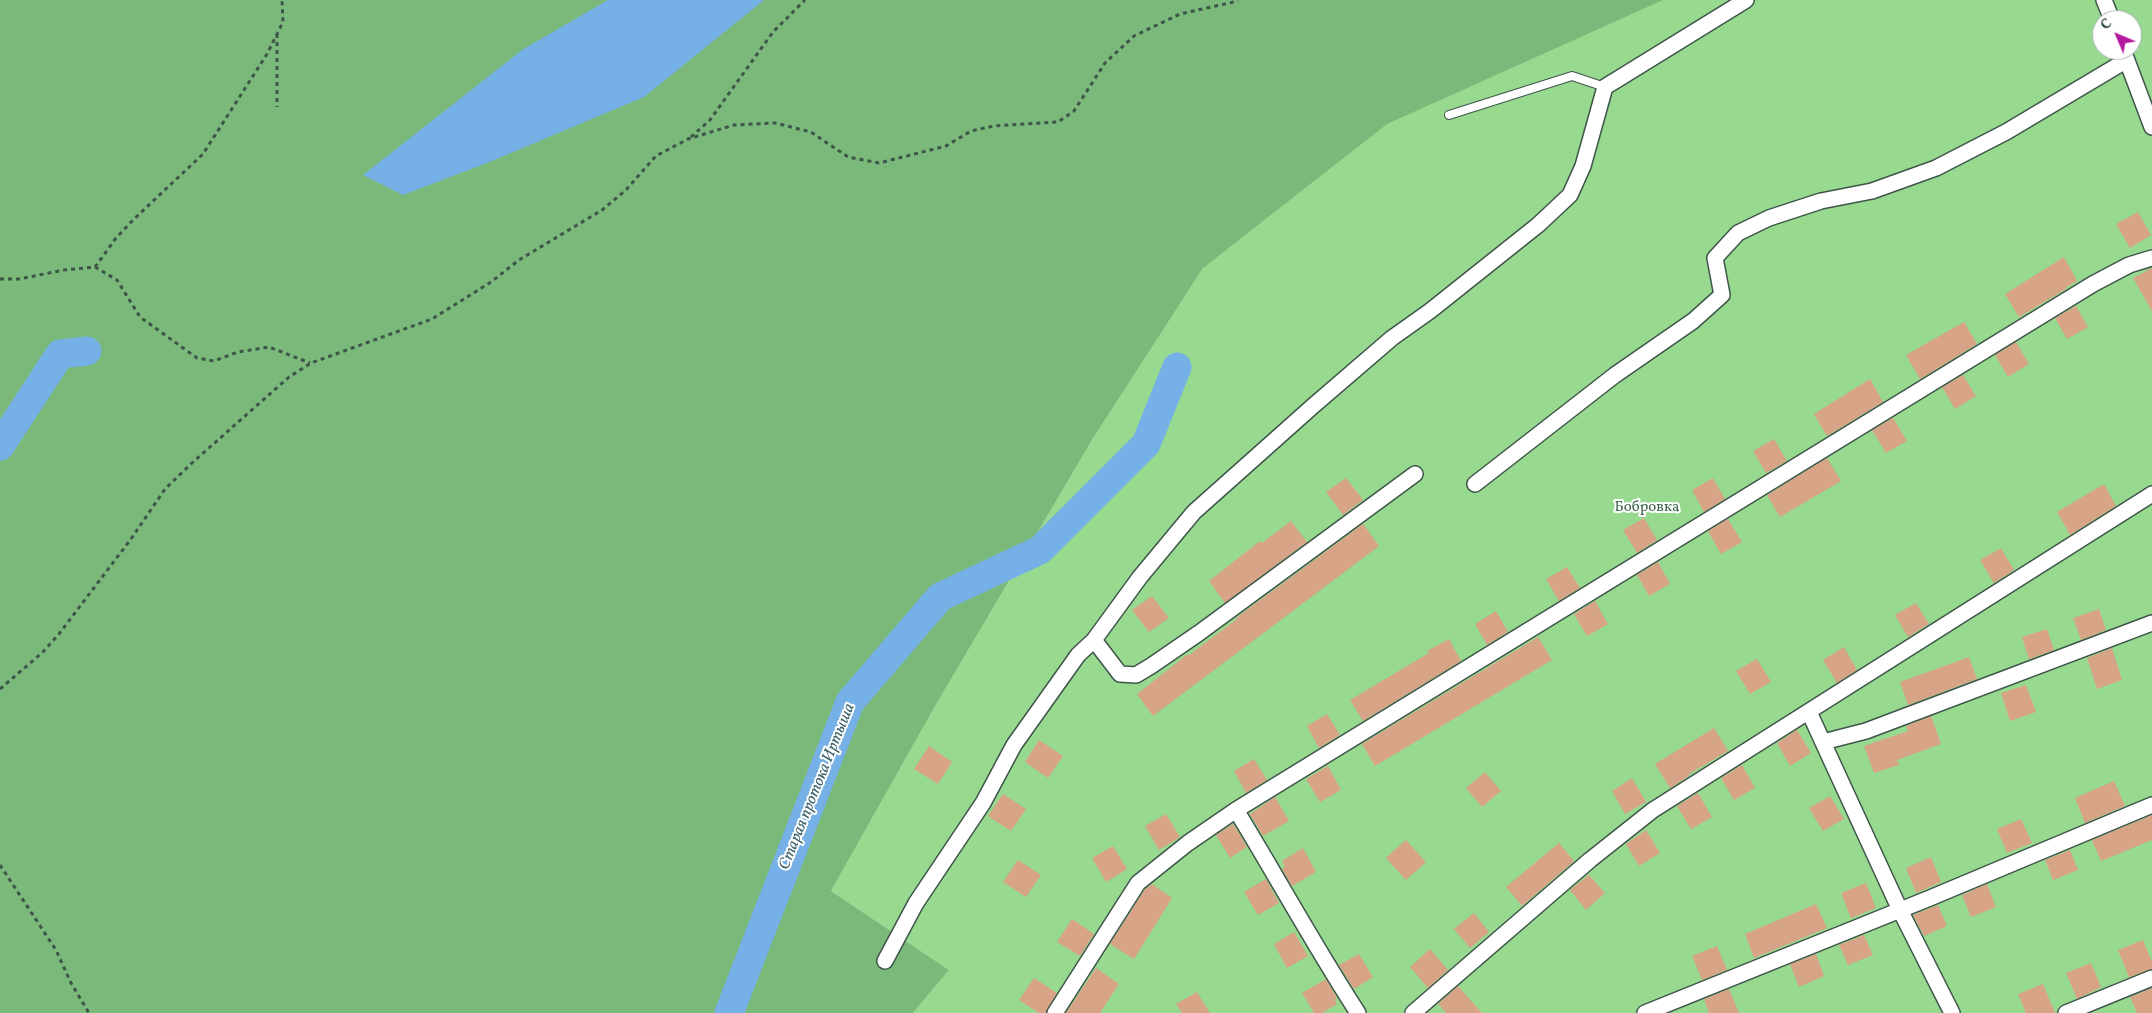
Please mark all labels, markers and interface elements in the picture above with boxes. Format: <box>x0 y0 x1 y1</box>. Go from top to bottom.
north arrow <box>2092 10 2142 60</box>
text: С <box>2097 15 2117 35</box>
park label: Бобровка <box>1615 499 1679 517</box>
water label: Старая протока Иртыша <box>776 701 860 873</box>

